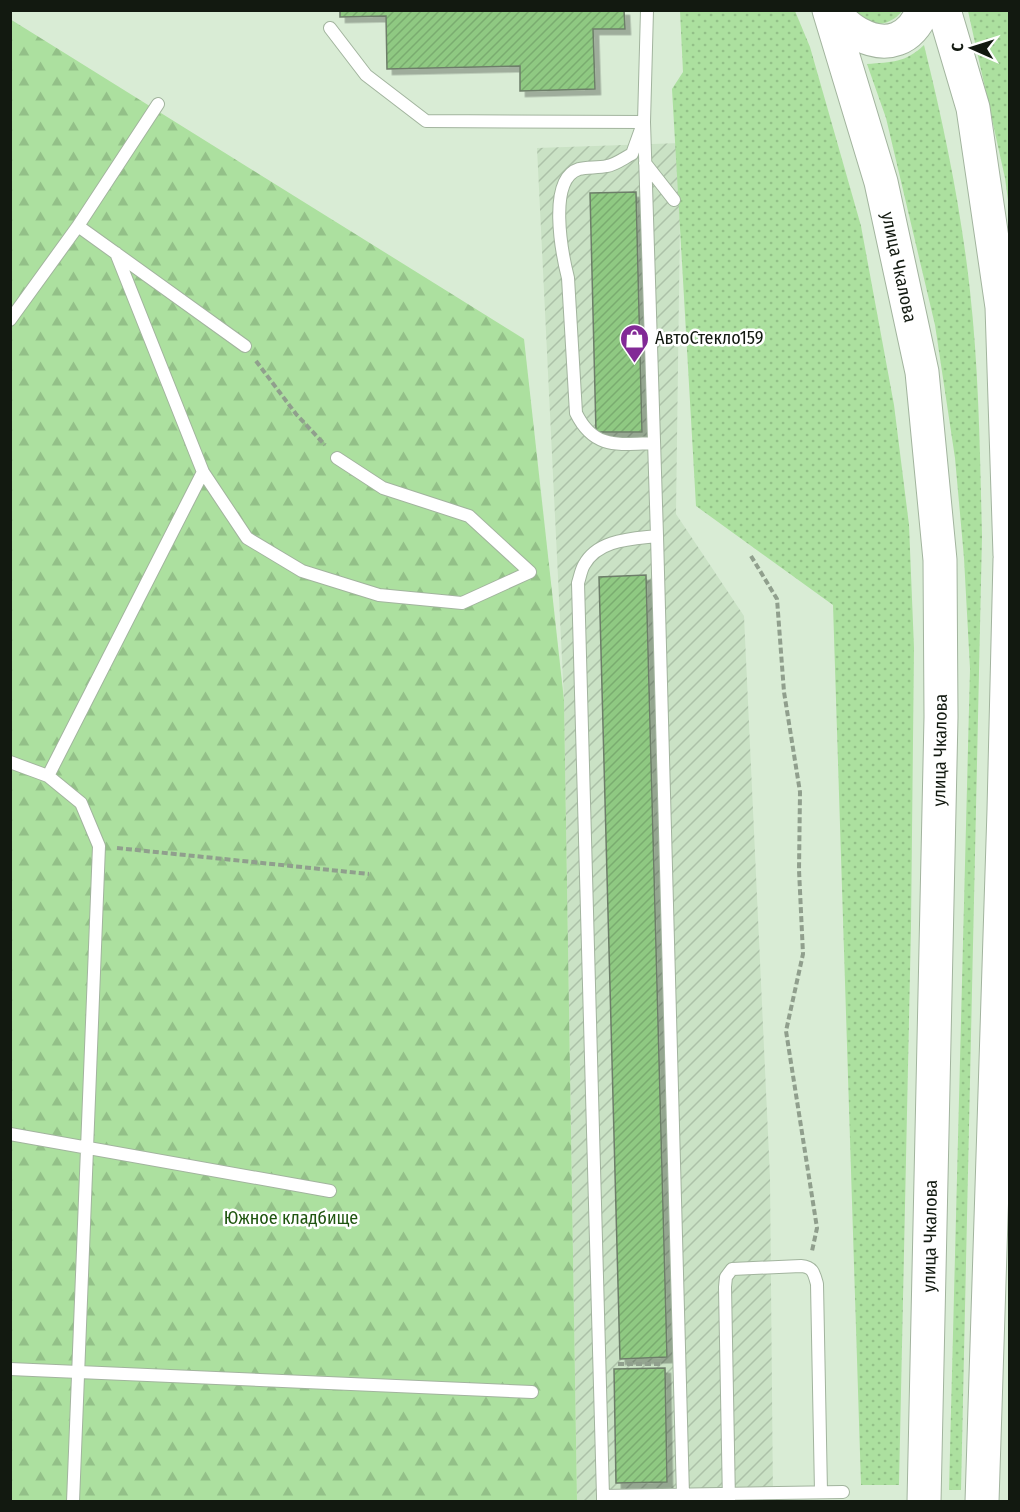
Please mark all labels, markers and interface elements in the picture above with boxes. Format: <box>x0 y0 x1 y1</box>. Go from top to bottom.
north arrow <box>942 18 1002 78</box>
text: С <box>948 42 967 52</box>
street label: улица Чкалова <box>877 210 922 325</box>
shop icon: АвтоСтекло159 <box>618 322 650 364</box>
place label: АвтоСтекло159 <box>655 327 764 349</box>
street label: улица Чкалова <box>928 693 952 806</box>
street label: улица Чкалова <box>918 1179 942 1292</box>
park label: Южное кладбище <box>224 1207 358 1229</box>

